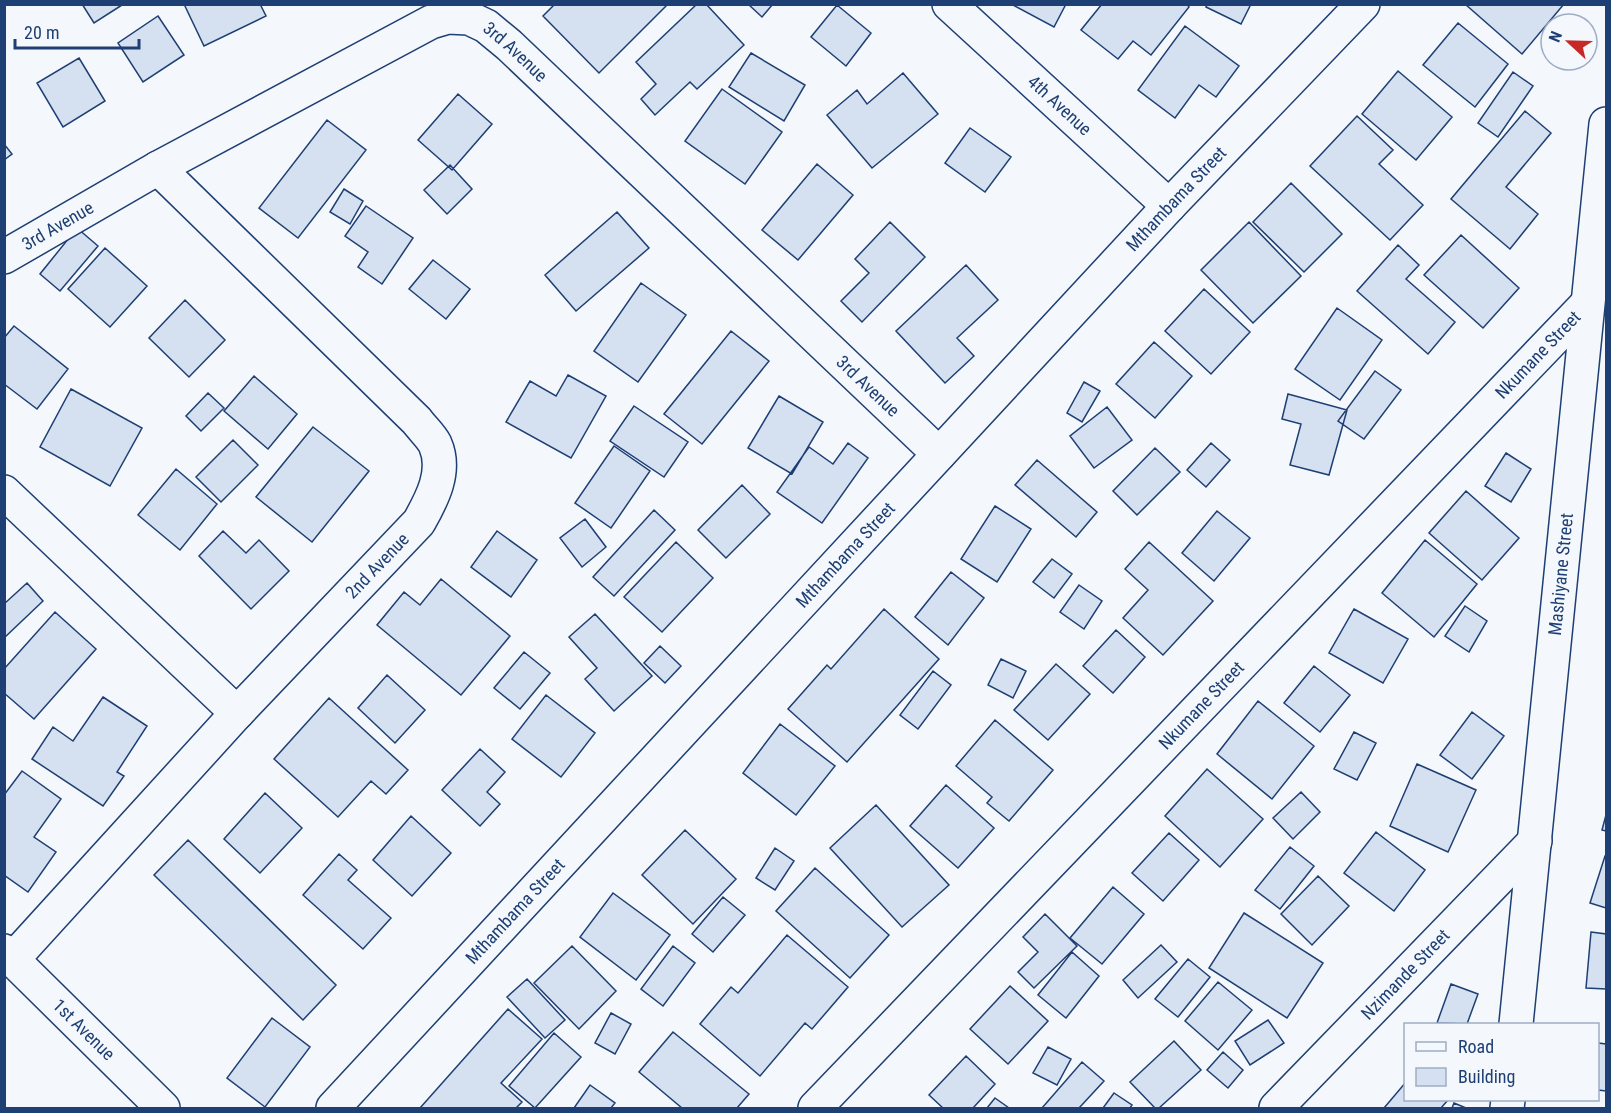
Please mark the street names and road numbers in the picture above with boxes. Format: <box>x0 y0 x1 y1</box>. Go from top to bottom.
street label: 3rd Avenue <box>479 17 552 86</box>
street label: 4th Avenue <box>1024 71 1096 139</box>
street label: Mthambama Street <box>1122 142 1230 255</box>
street label: 3rd Avenue <box>18 197 97 254</box>
street label: Nkumane Street <box>1491 306 1585 403</box>
street label: 3rd Avenue <box>832 351 904 421</box>
street label: Mthambama Street <box>791 498 899 612</box>
street label: Mashiyane Street <box>1544 512 1577 636</box>
street label: 2nd Avenue <box>341 528 413 603</box>
street label: Nkumane Street <box>1154 657 1248 753</box>
street label: Mthambama Street <box>461 854 569 968</box>
street label: Nzimande Street <box>1357 925 1454 1024</box>
street label: 1st Avenue <box>49 994 119 1064</box>

